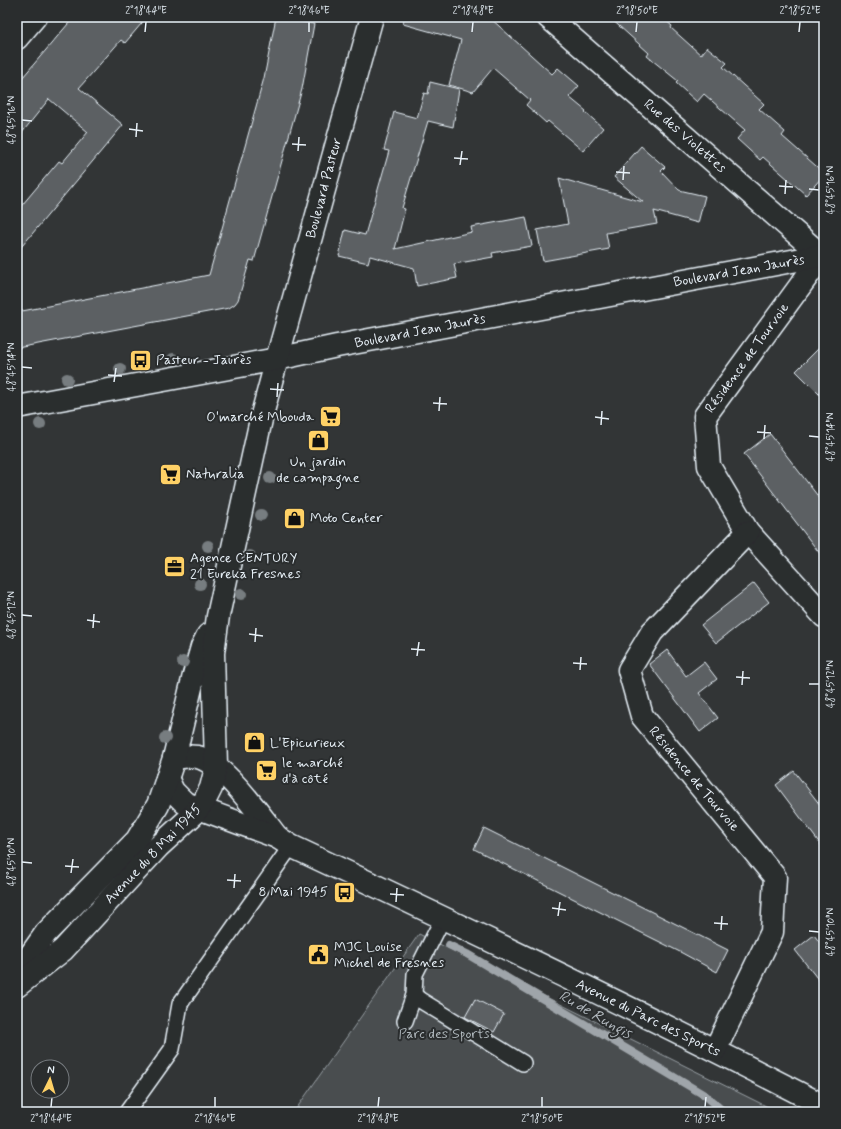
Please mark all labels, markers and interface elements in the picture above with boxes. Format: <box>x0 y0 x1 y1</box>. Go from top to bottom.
text: 2°18'44"E <box>125 4 167 18</box>
text: 2°18'46"E <box>288 4 330 18</box>
text: 2°18'48"E <box>452 4 494 18</box>
text: 2°18'50"E <box>616 4 658 18</box>
text: 2°18'52"E <box>779 4 821 18</box>
street label: Rue des Violettes <box>640 95 730 177</box>
text: 48°45'16"N <box>5 96 19 144</box>
street label: Boulevard Pasteur <box>302 136 346 240</box>
text: 48°45'16"N <box>824 166 838 214</box>
street label: Boulevard Jean Jaurès <box>672 251 806 291</box>
street label: Résidence de Tourvoie <box>701 299 793 417</box>
street label: Boulevard Jean Jaurès <box>353 309 487 353</box>
text: 48°45'14"N <box>5 342 19 391</box>
bus stop icon: Pasteur - Jaurès <box>128 347 154 373</box>
place label: Pasteur - Jaurès <box>156 351 252 369</box>
supermarket icon: O'marché Mbouda <box>317 404 343 430</box>
place label: O'marché Mbouda <box>206 408 315 426</box>
text: 48°45'14"N <box>824 412 838 461</box>
shop icon: Un jardin de campagne <box>305 427 331 453</box>
place label: Un jardin de campagne <box>276 453 360 489</box>
supermarket icon: Naturalia <box>158 461 184 487</box>
place label: Naturalia <box>186 465 244 483</box>
shop icon: Moto Center <box>281 505 307 531</box>
place label: Moto Center <box>310 509 383 527</box>
place label: Agence CENTURY 21 Eureka Fresnes <box>190 549 301 583</box>
office icon: Agence CENTURY 21 Eureka Fresnes <box>161 553 187 579</box>
text: 48°45'12"N <box>5 591 19 639</box>
text: 48°45'12"N <box>824 660 838 708</box>
street label: Résidence de Tourvoie <box>645 723 744 836</box>
shop icon: L'Epicurieux <box>241 730 267 756</box>
place label: L'Epicurieux <box>270 734 345 752</box>
place label: le marché d'à côté <box>282 754 343 788</box>
supermarket icon: le marché d'à côté <box>254 758 280 784</box>
street label: Avenue du 8 Mai 1945 <box>101 800 205 908</box>
text: 48°45'10"N <box>5 837 19 886</box>
bus stop icon: 8 Mai 1945 <box>331 879 357 905</box>
place label: 8 Mai 1945 <box>259 883 328 901</box>
text: 48°45'10"N <box>824 907 838 956</box>
place label: MJC Louise Michel de Fresnes <box>334 938 444 972</box>
public building icon: MJC Louise Michel de Fresnes <box>306 942 332 968</box>
street label: Avenue du Parc des Sports <box>573 975 723 1061</box>
water label: Ru de Rungis <box>554 986 636 1046</box>
park label: Parc des Sports <box>398 1025 490 1043</box>
north arrow <box>30 1059 70 1099</box>
text: N <box>47 1063 55 1077</box>
text: 2°18'44"E <box>30 1112 72 1126</box>
text: 2°18'46"E <box>194 1112 236 1126</box>
text: 2°18'48"E <box>357 1112 399 1126</box>
text: 2°18'50"E <box>521 1112 563 1126</box>
text: 2°18'52"E <box>684 1112 726 1126</box>

